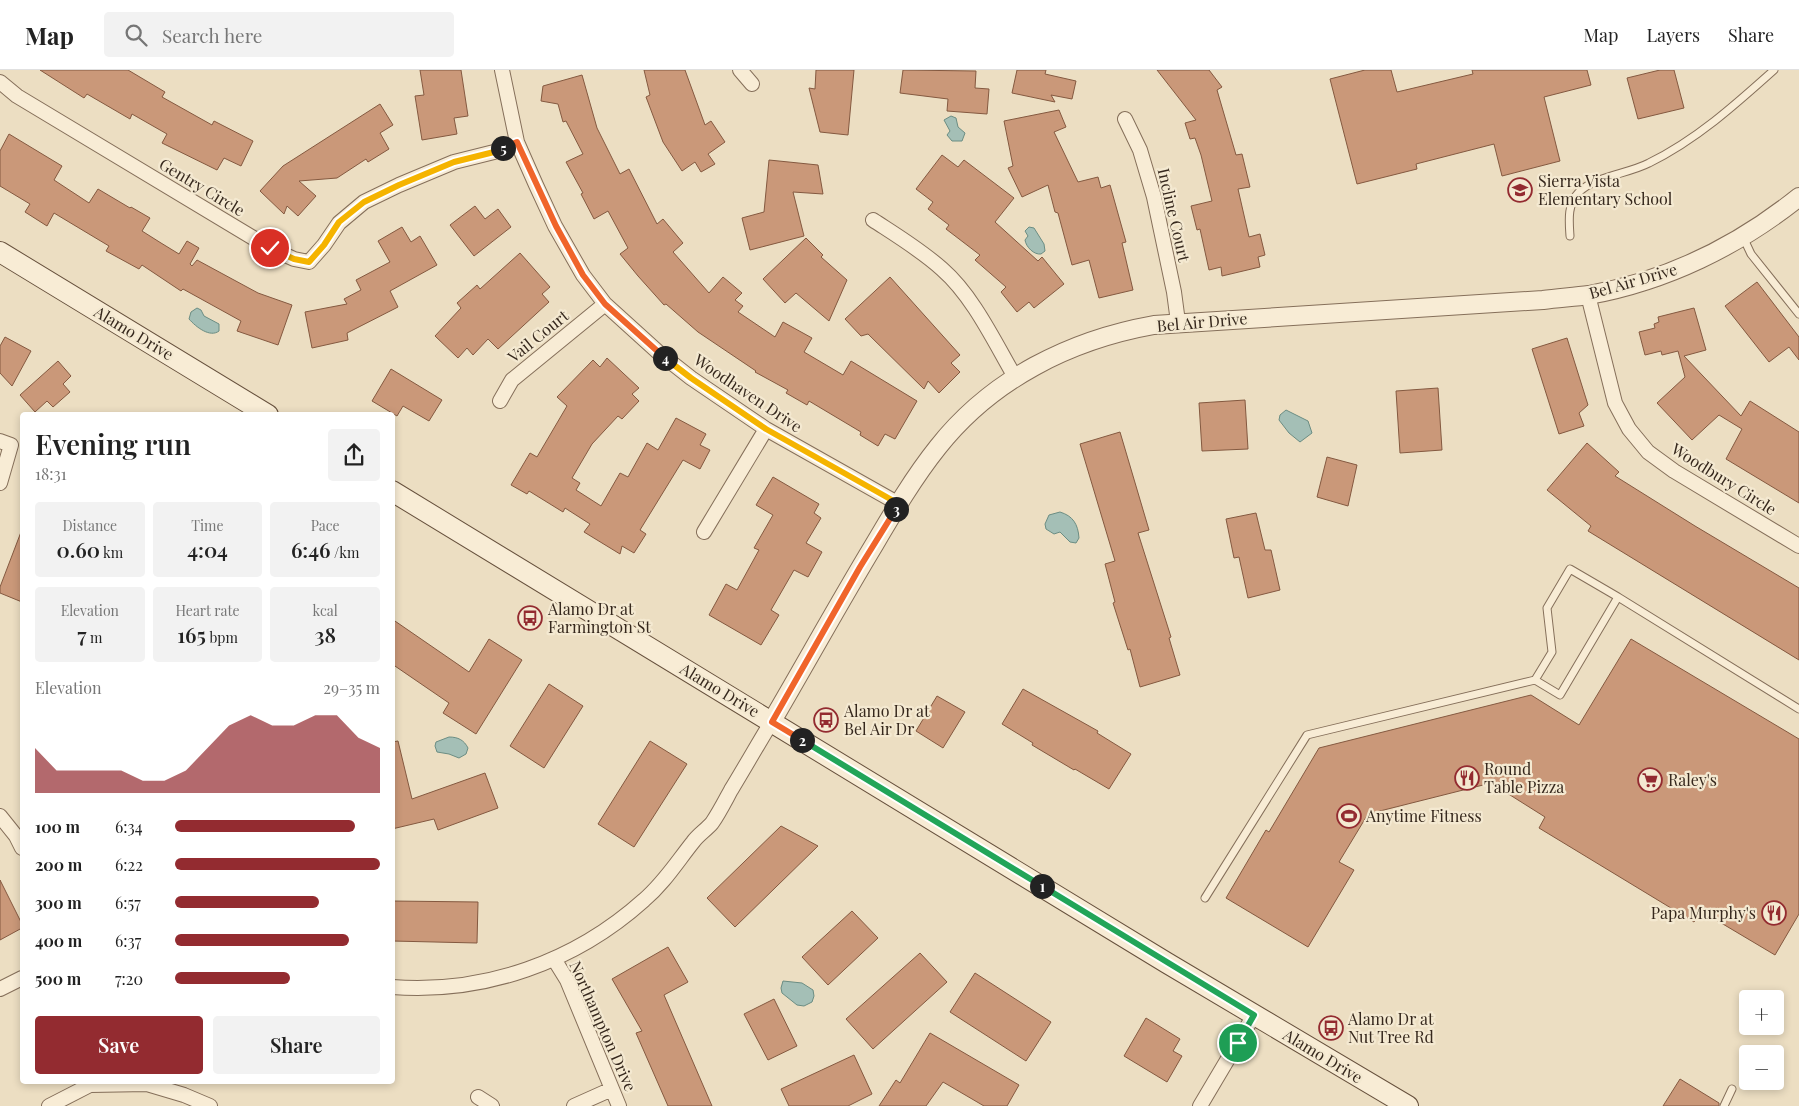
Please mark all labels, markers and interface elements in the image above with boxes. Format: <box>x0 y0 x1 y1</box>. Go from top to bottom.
search box <box>104 12 454 57</box>
text: Map <box>25 19 74 51</box>
icon: search <box>122 21 150 49</box>
text: Search here <box>162 22 262 48</box>
text: Map <box>1583 23 1618 47</box>
text: Layers <box>1646 23 1700 47</box>
text: Share <box>1728 23 1774 47</box>
pin: 5 <box>490 136 516 160</box>
text: 5 <box>500 139 507 158</box>
street label: Gentry Circle <box>156 153 249 220</box>
street label: Incline Court <box>1154 166 1196 264</box>
place label: Sierra Vista Elementary School <box>1538 170 1673 209</box>
school or university icon: Sierra Vista Elementary School <box>1507 177 1533 203</box>
pin <box>249 227 291 269</box>
icon: check <box>256 234 284 262</box>
street label: Bel Air Drive <box>1586 258 1679 303</box>
street label: Alamo Drive <box>90 300 178 364</box>
street label: Vail Court <box>502 305 573 367</box>
street label: Bel Air Drive <box>1156 307 1248 336</box>
pin: 4 <box>652 346 678 370</box>
street label: Woodhaven Drive <box>689 348 806 437</box>
text: 4 <box>662 349 669 368</box>
text: Evening run <box>35 425 191 462</box>
button: share <box>328 429 380 481</box>
street label: Woodbury Circle <box>1667 437 1781 519</box>
text: 18:31 <box>35 463 67 484</box>
pin: 3 <box>884 496 908 522</box>
text: 3 <box>893 500 900 519</box>
text: Distance <box>63 516 117 535</box>
text: Time <box>191 516 224 535</box>
text: Pace <box>311 516 340 535</box>
text: 0.60 <box>56 535 100 563</box>
text: 4:04 <box>187 535 228 563</box>
text: 6:46 <box>291 535 331 563</box>
text: km <box>100 543 123 562</box>
text: /km <box>331 543 359 562</box>
place label: Alamo Dr at Farmington St <box>547 598 651 637</box>
text: Elevation <box>61 601 119 620</box>
text: Heart rate <box>175 601 240 620</box>
text: kcal <box>313 601 338 620</box>
bus stop icon: Alamo Dr at Farmington St <box>517 605 543 631</box>
text: 7 <box>77 620 86 648</box>
text: 165 <box>177 620 206 648</box>
text: 38 <box>314 620 336 648</box>
text: m <box>86 628 102 647</box>
text: bpm <box>206 628 238 647</box>
street label: Alamo Drive <box>676 657 764 721</box>
text: Elevation <box>35 677 102 698</box>
text: 29–35 m <box>323 677 380 698</box>
place label: Alamo Dr at Bel Air Dr <box>843 700 930 739</box>
bus stop icon: Alamo Dr at Bel Air Dr <box>813 707 839 733</box>
pin: 2 <box>790 728 814 752</box>
text: 2 <box>799 731 806 750</box>
place label: Round Table Pizza <box>1484 758 1564 797</box>
restaurant icon: Round Table Pizza <box>1454 765 1480 791</box>
supermarket icon: Raley's <box>1637 767 1663 793</box>
place label: Raley's <box>1668 769 1717 790</box>
sports icon: Anytime Fitness <box>1336 803 1362 829</box>
place label: Anytime Fitness <box>1365 805 1482 826</box>
text: 100 m <box>35 816 80 837</box>
text: 6:34 <box>115 816 143 837</box>
text: 200 m <box>35 854 82 875</box>
text: 6:22 <box>115 854 143 875</box>
pin: 1 <box>1030 874 1054 898</box>
text: 1 <box>1040 877 1045 896</box>
text: 300 m <box>35 892 82 913</box>
text: 6:57 <box>115 892 141 913</box>
restaurant icon: Papa Murphy's <box>1761 900 1787 926</box>
place label: Papa Murphy's <box>1651 902 1756 923</box>
text: 400 m <box>35 930 82 951</box>
text: 6:37 <box>115 930 141 951</box>
street label: Northampton Drive <box>565 957 642 1094</box>
text: 500 m <box>35 968 81 989</box>
text: 7:20 <box>115 968 143 989</box>
map controls <box>1739 990 1784 1090</box>
button: + <box>1739 990 1784 1035</box>
place label: Alamo Dr at Nut Tree Rd <box>1347 1008 1434 1047</box>
bus stop icon: Alamo Dr at Nut Tree Rd <box>1318 1015 1344 1041</box>
button: Save <box>35 1016 203 1074</box>
button: Share <box>213 1016 380 1074</box>
pin <box>1217 1022 1259 1064</box>
street label: Alamo Drive <box>1279 1023 1367 1087</box>
icon: arrive <box>1224 1029 1252 1057</box>
button: − <box>1739 1045 1784 1090</box>

